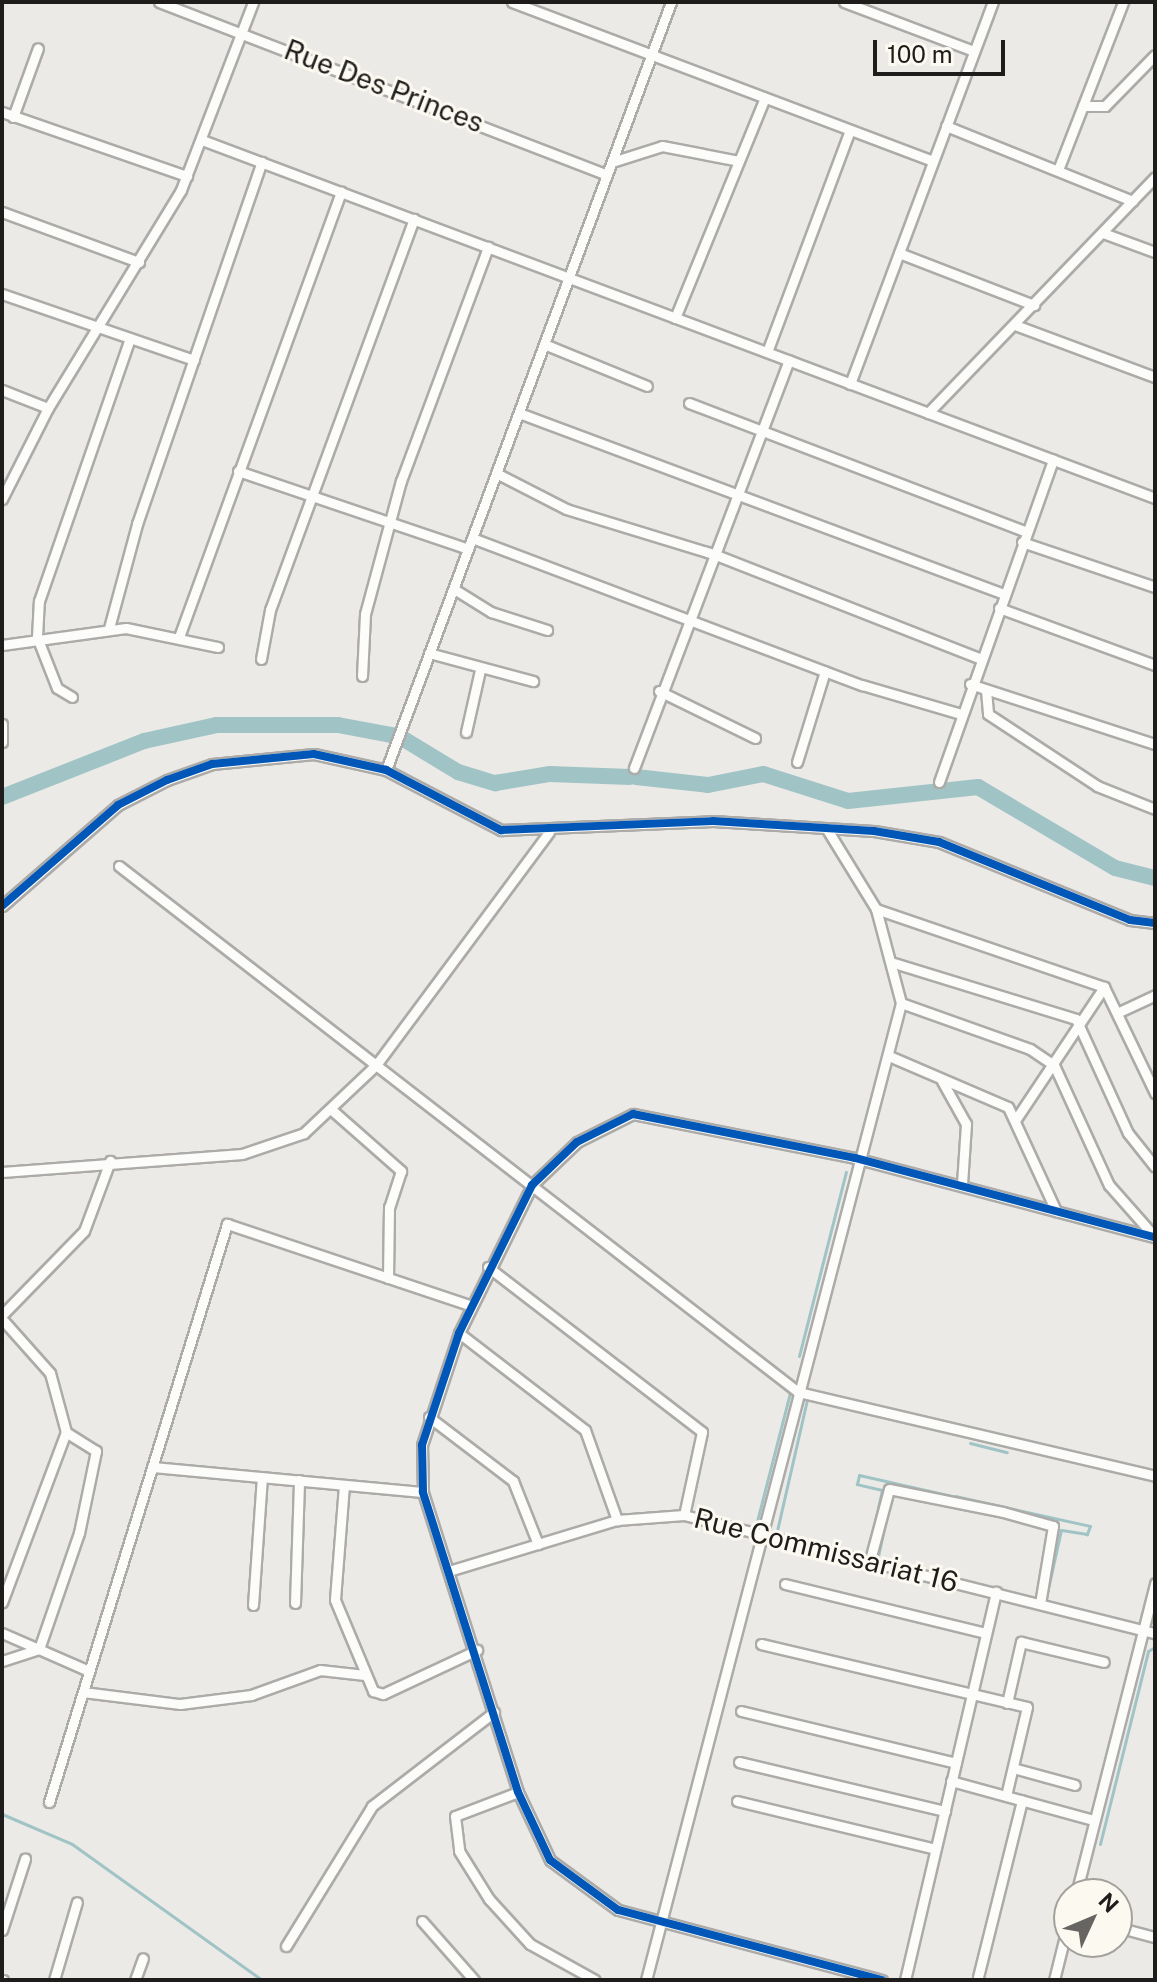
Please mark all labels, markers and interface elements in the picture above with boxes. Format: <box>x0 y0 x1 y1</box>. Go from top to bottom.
scale bar <box>877 24 1009 74</box>
street label: Rue Des Princes <box>280 33 488 139</box>
text: 100 m <box>887 40 953 68</box>
street label: Rue Commissariat 16 <box>690 1501 962 1599</box>
north arrow <box>1053 1878 1133 1958</box>
text: N <box>1093 1887 1124 1918</box>

